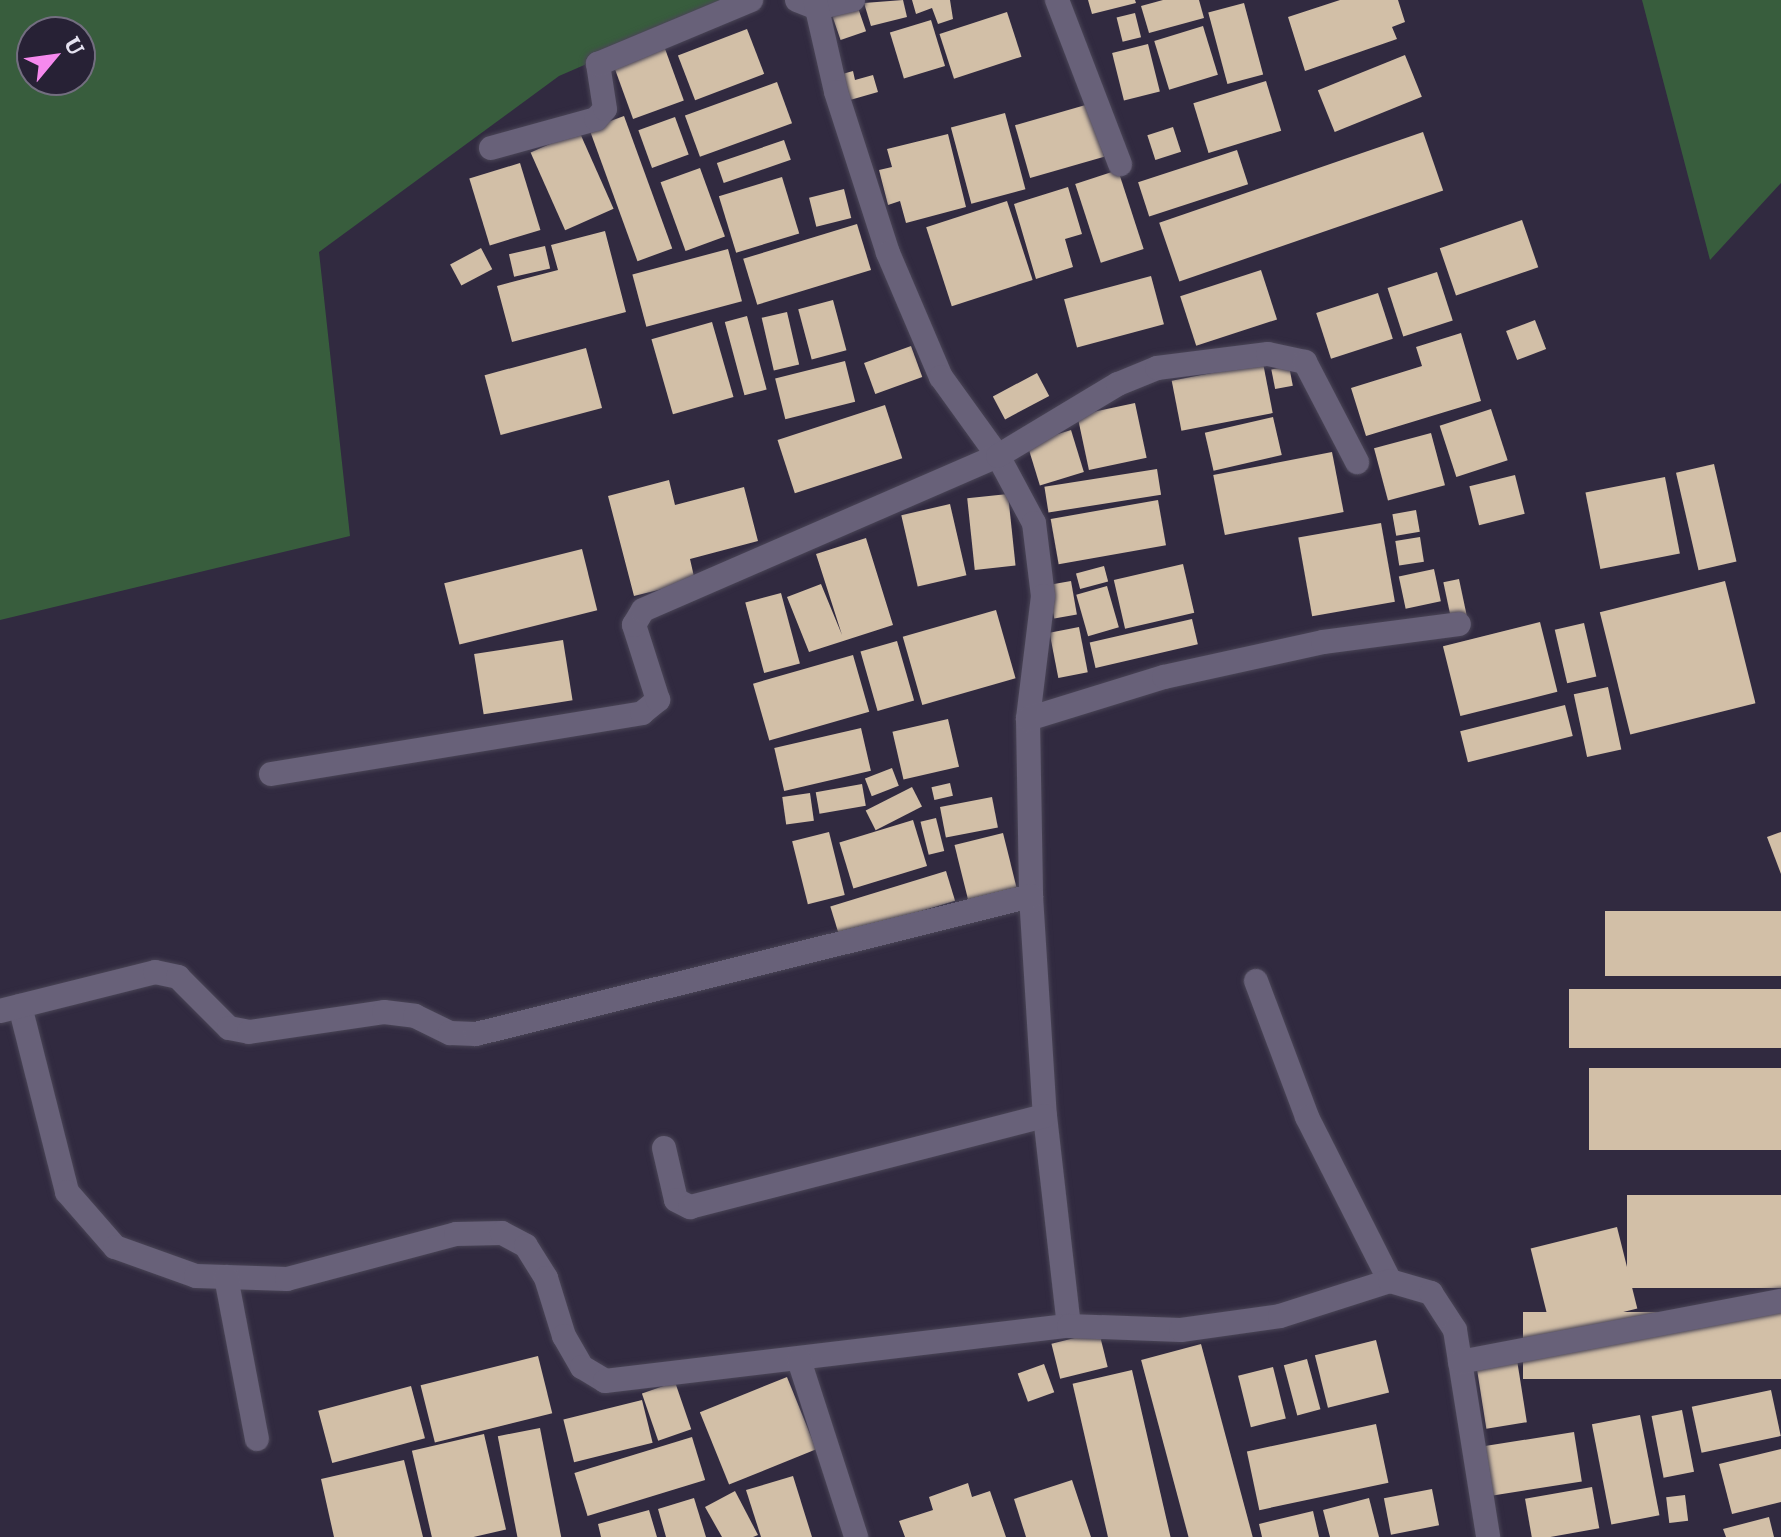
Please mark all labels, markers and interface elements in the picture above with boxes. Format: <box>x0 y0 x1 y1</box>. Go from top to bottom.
north arrow <box>16 16 96 96</box>
text: U <box>57 30 94 61</box>

